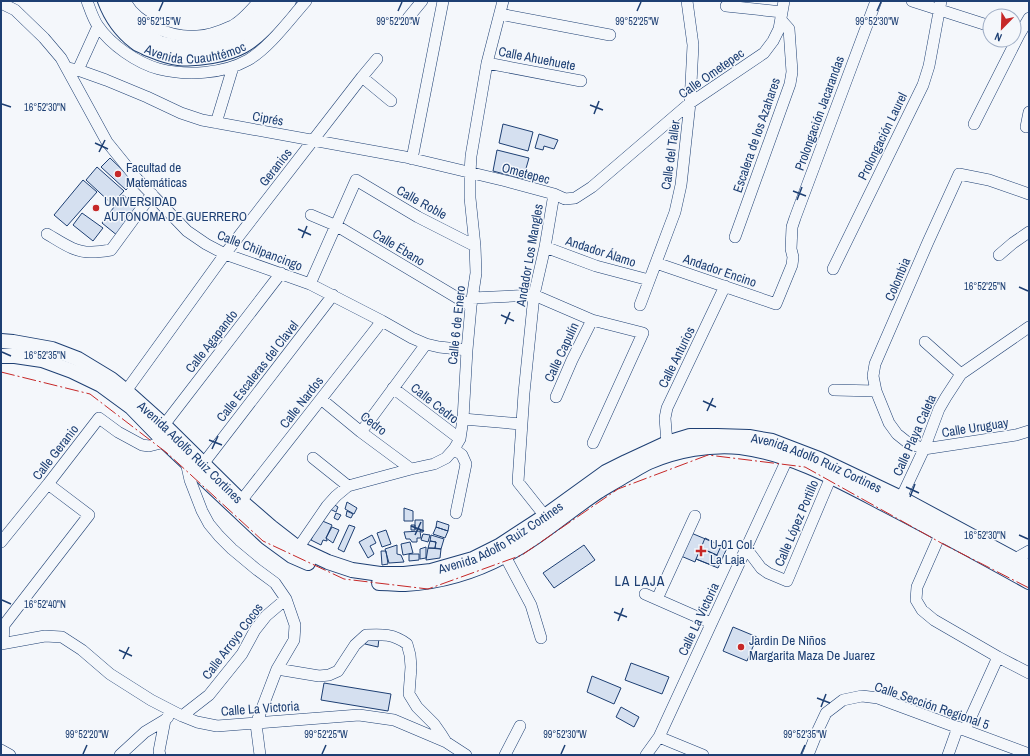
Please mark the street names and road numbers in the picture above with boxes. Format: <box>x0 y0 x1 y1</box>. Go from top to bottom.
street label: Avenida Cuauhtémoc <box>141 38 249 67</box>
street label: Calle Ahuehuete <box>497 43 577 74</box>
street label: Calle Ometepec <box>675 45 747 102</box>
street label: Prolongación Jacarandas <box>791 53 848 173</box>
street label: Escalera de los Azahares <box>729 76 784 195</box>
street label: Prolongación Laurel <box>854 90 911 183</box>
street label: Ciprés <box>251 107 285 130</box>
street label: Calle del Taller <box>657 119 684 191</box>
street label: Geranios <box>255 145 296 190</box>
street label: Ometepec <box>500 159 552 188</box>
street label: Calle Roble <box>394 182 450 223</box>
street label: Andador Los Mangles <box>512 203 547 309</box>
street label: Calle Ébano <box>369 225 428 270</box>
street label: Calle Chilpancingo <box>215 226 305 275</box>
street label: Andador Álamo <box>563 232 638 271</box>
street label: Andador Encino <box>680 250 759 291</box>
street label: Colombia <box>881 255 914 304</box>
street label: Calle 6 de Enero <box>444 285 469 365</box>
street label: Calle Agapando <box>182 306 241 376</box>
street label: Calle Escaleras del Clavel <box>213 317 302 425</box>
street label: Calle Capulín <box>540 320 583 385</box>
street label: Calle Anturios <box>654 324 699 391</box>
street label: Calle Nardos <box>276 373 327 432</box>
street label: Calle Cedro <box>407 379 462 427</box>
street label: Calle Playa Caleta <box>889 392 940 479</box>
street label: Avenida Adolfo Ruiz Cortines <box>133 397 246 507</box>
street label: Cedro <box>357 408 390 439</box>
street label: Calle Uruguay <box>940 414 1010 441</box>
street label: Calle Geranio <box>28 421 82 483</box>
street label: Avenida Adolfo Ruiz Cortines <box>749 429 884 497</box>
street label: Calle López Portillo <box>771 477 822 569</box>
street label: Avenida Adolfo Ruiz Cortines <box>435 498 567 578</box>
street label: Calle La Victoria <box>674 580 723 658</box>
street label: Calle Arroyo Cocos <box>198 600 267 683</box>
street label: Calle Sección Regional 5 <box>872 678 992 733</box>
street label: Calle La Victoria <box>220 697 300 720</box>

